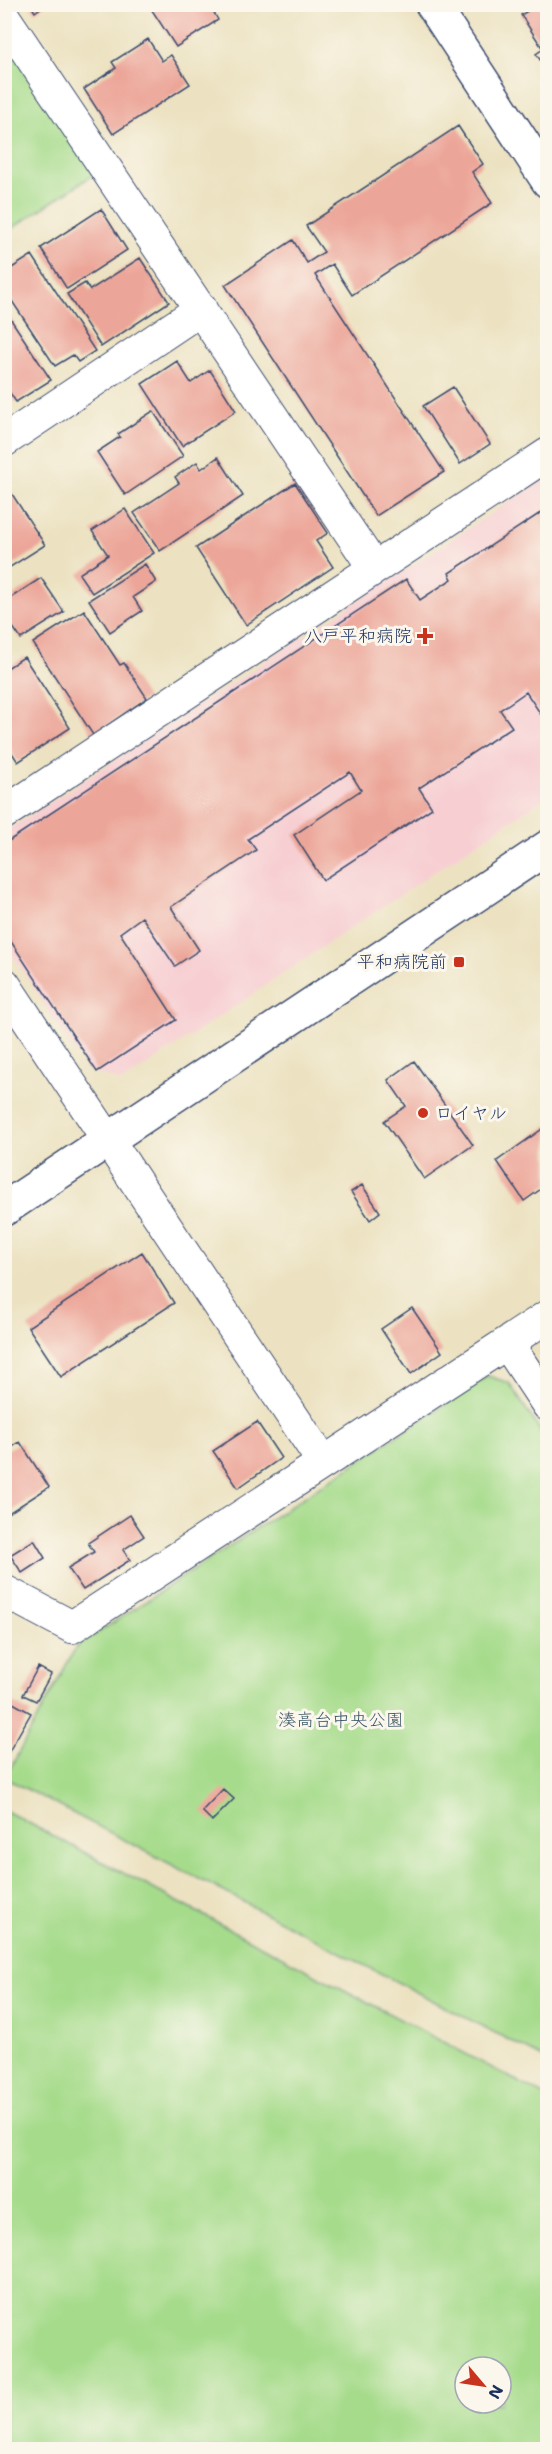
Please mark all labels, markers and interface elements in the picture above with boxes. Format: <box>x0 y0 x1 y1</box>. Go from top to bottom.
place label: 八戸平和病院 <box>304 624 412 648</box>
marker: 八戸平和病院 <box>416 627 434 645</box>
place label: 平和病院前 <box>357 950 447 974</box>
marker: 平和病院前 <box>452 955 466 969</box>
place label: ロイヤル <box>435 1101 507 1125</box>
marker: ロイヤル <box>416 1106 430 1120</box>
park label: 湊高台中央公園 <box>278 1708 404 1732</box>
north arrow <box>453 2355 513 2415</box>
text: N <box>483 2381 508 2403</box>

